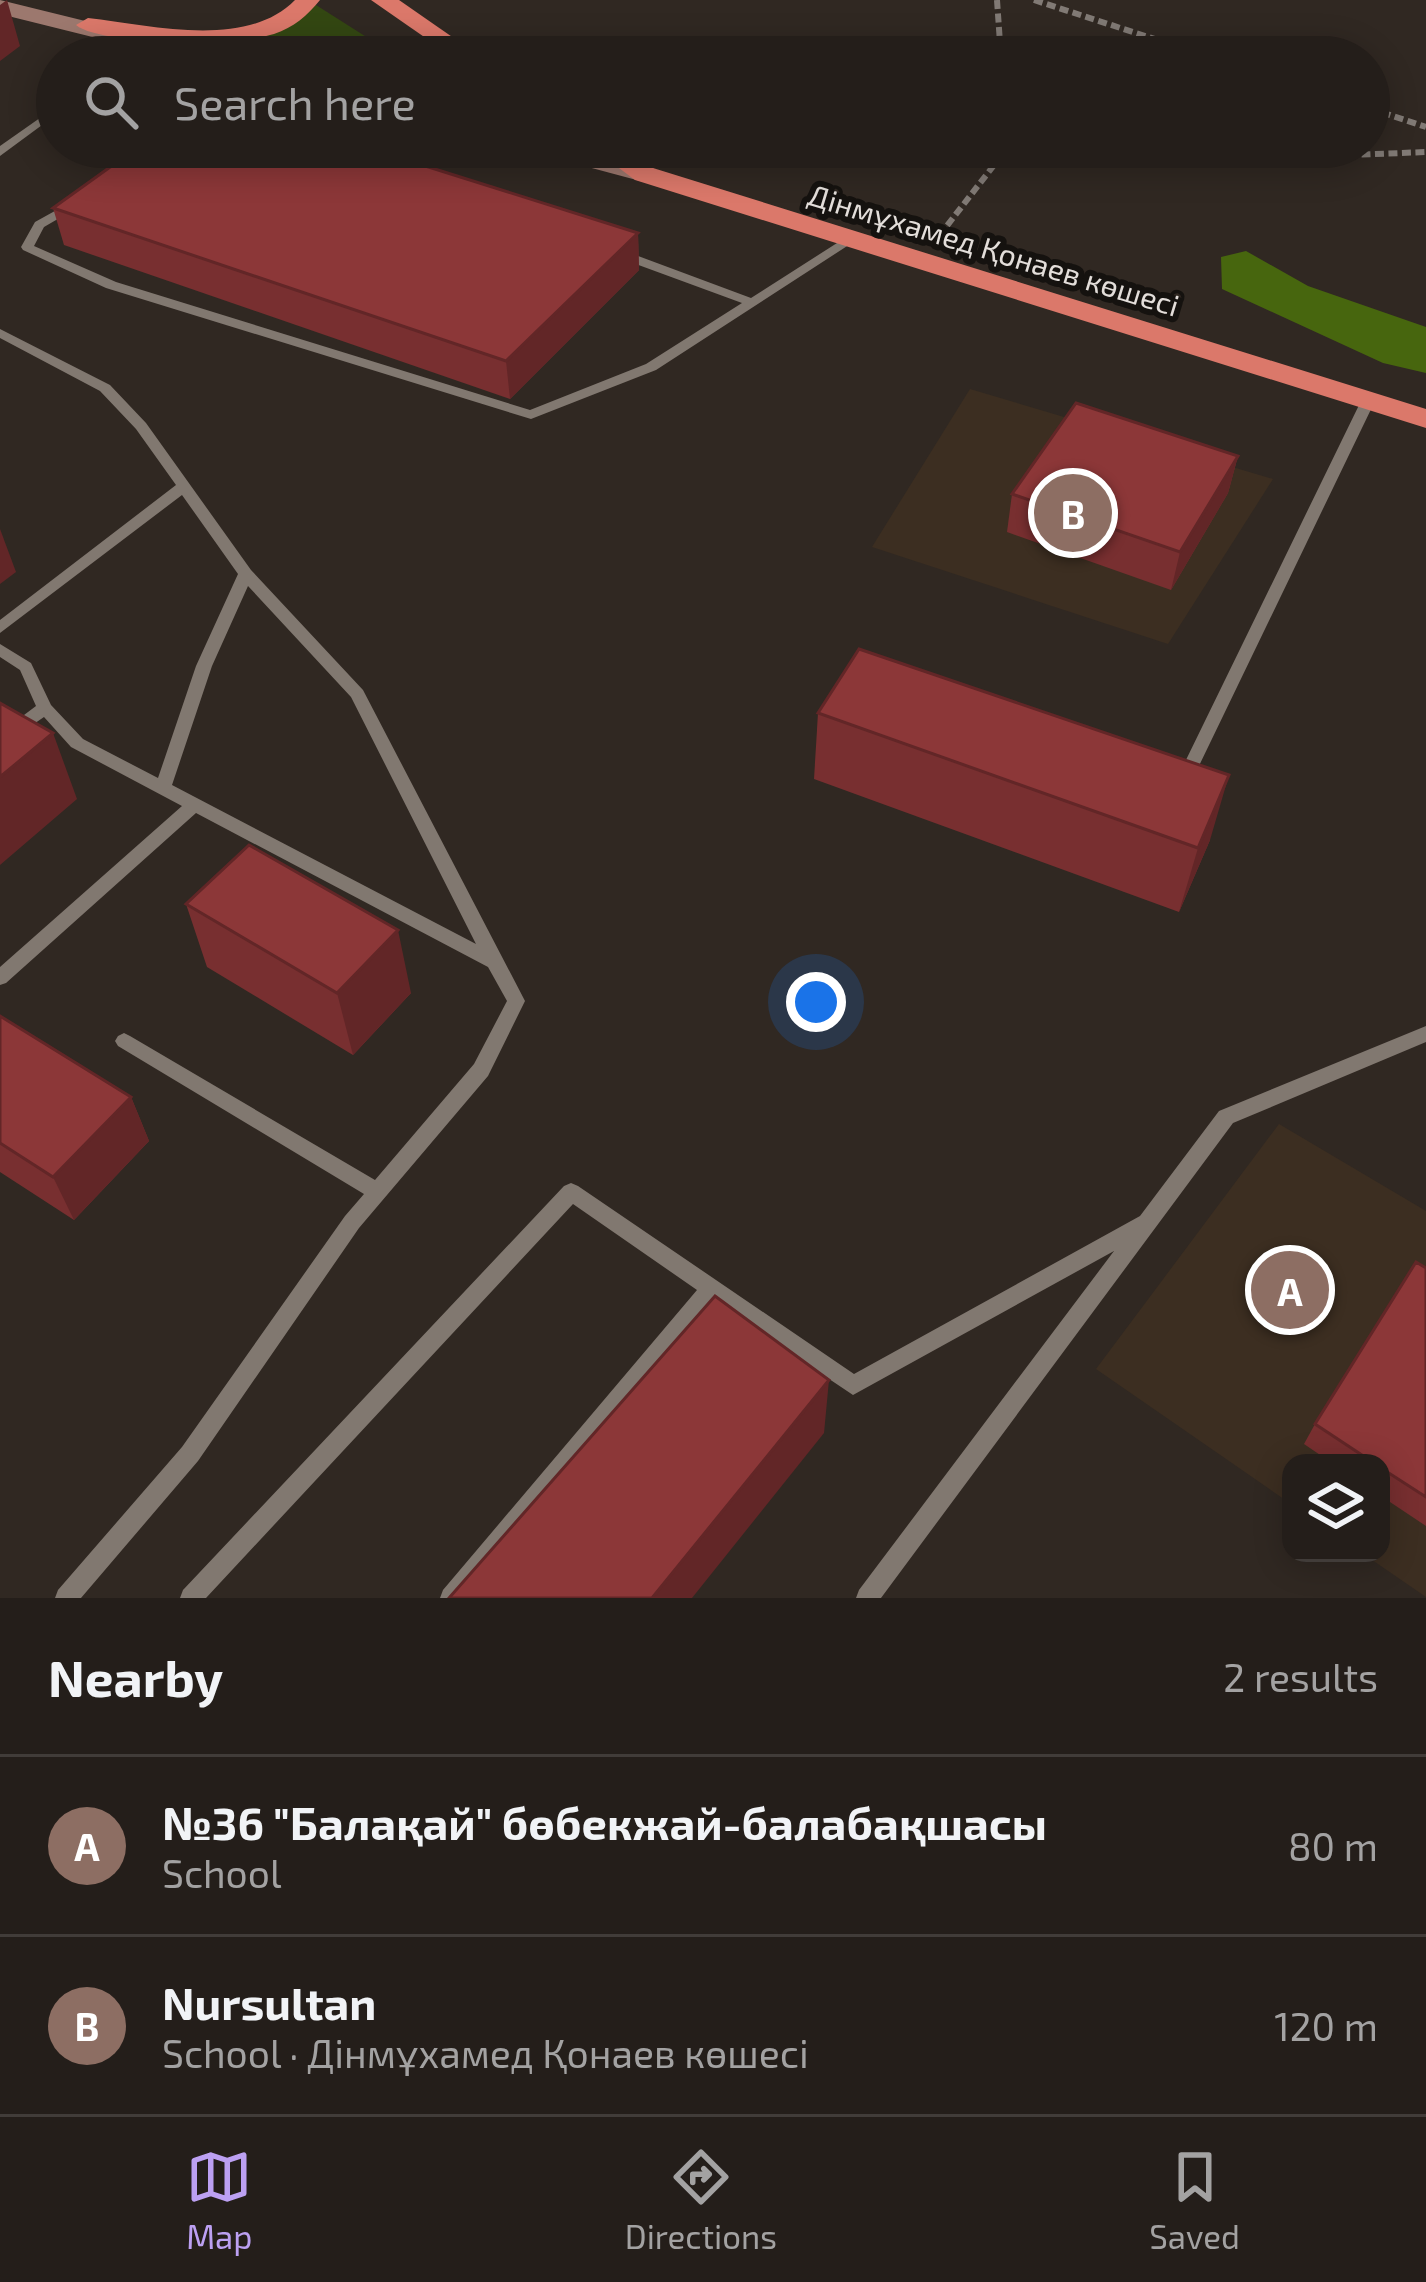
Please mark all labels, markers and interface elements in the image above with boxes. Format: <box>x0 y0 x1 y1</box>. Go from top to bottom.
search box <box>36 36 1390 168</box>
icon: search <box>78 69 144 135</box>
text: Search here <box>174 75 416 129</box>
street label: Дінмұхамед Қонаев көшесі <box>804 175 1184 323</box>
pin: B <box>1034 468 1112 558</box>
your location <box>786 972 846 1032</box>
pin: A <box>1251 1245 1329 1335</box>
map controls <box>1282 1454 1390 1562</box>
button: layers <box>1282 1454 1390 1562</box>
text: Nearby <box>48 1646 223 1707</box>
text: 2 results <box>1223 1653 1378 1700</box>
text: №36 "Балақай" бөбекжай-балабақшасы <box>162 1795 1047 1849</box>
text: A <box>74 1822 100 1869</box>
text: 80 m <box>1288 1822 1378 1869</box>
text: School <box>162 1849 282 1896</box>
text: Nursultan <box>162 1975 376 2029</box>
text: B <box>75 2002 99 2049</box>
text: 120 m <box>1274 2002 1378 2049</box>
text: School · Дінмұхамед Қонаев көшесі <box>162 2029 809 2076</box>
tab: Map <box>186 2144 252 2256</box>
tab: Directions <box>625 2144 777 2256</box>
tab: Saved <box>1149 2144 1240 2256</box>

